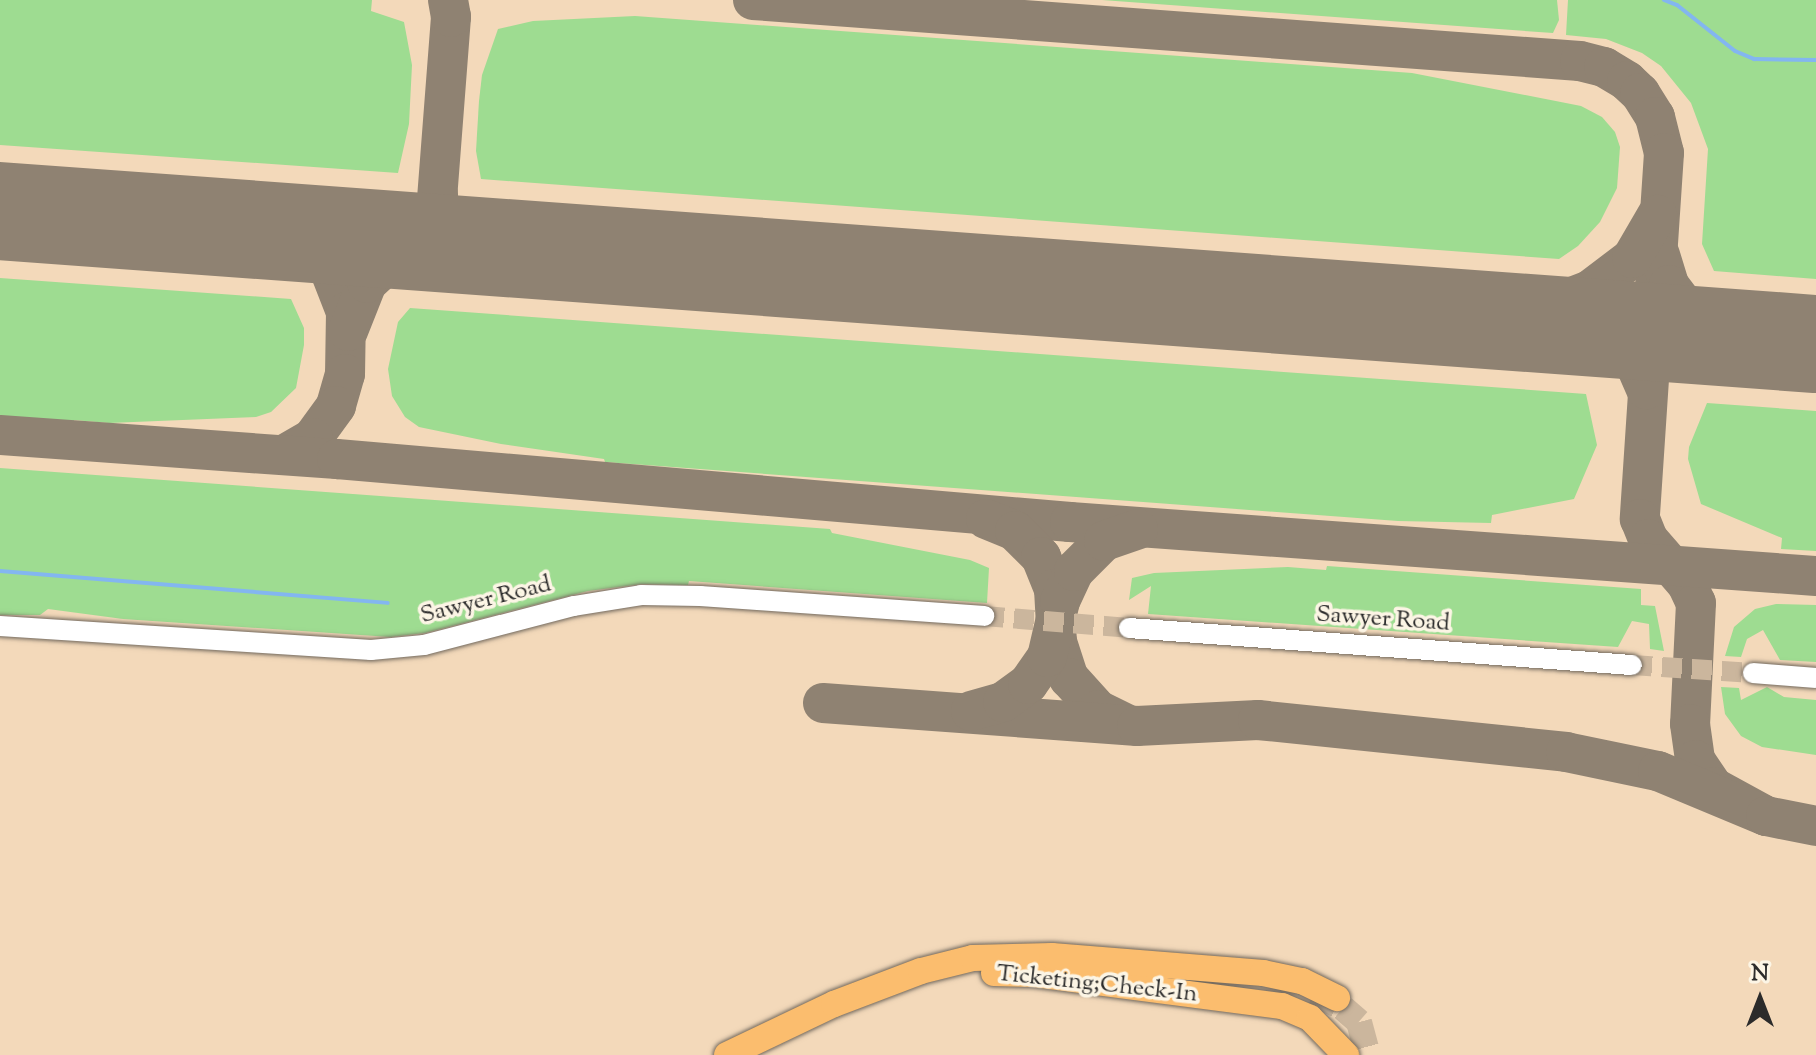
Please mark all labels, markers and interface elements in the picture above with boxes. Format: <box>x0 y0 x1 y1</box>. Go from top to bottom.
street label: Sawyer Road <box>418 571 554 631</box>
street label: Sawyer Road <box>1315 601 1451 639</box>
north arrow <box>1720 959 1800 1039</box>
text: N <box>1751 959 1769 991</box>
street label: Ticketing;Check-In <box>995 960 1199 1010</box>

